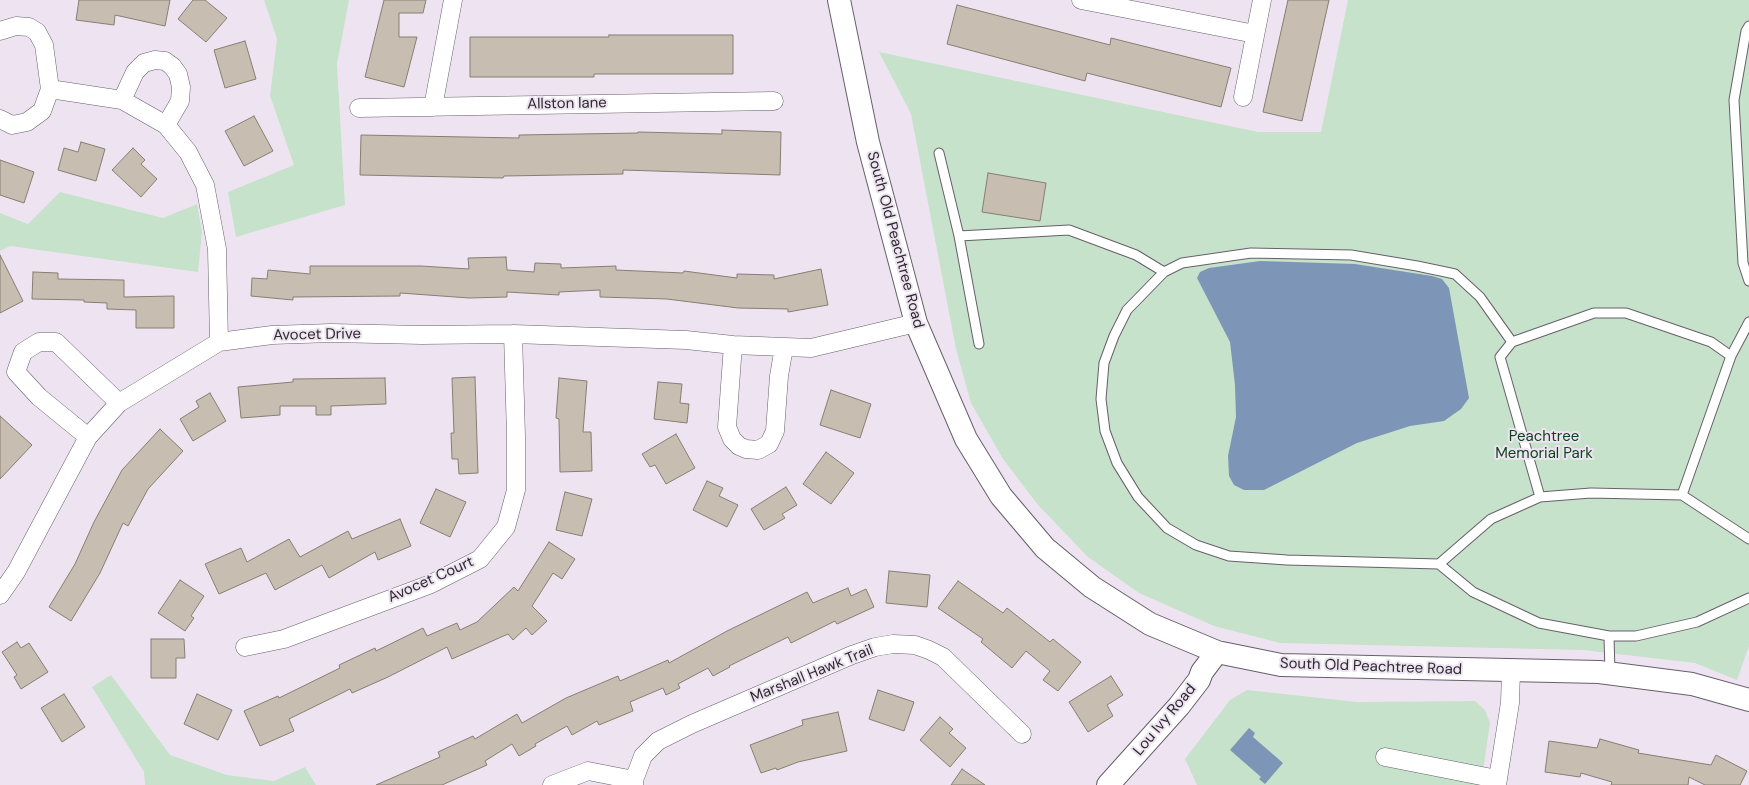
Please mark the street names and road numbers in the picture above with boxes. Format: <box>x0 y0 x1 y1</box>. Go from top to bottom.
street label: Allston lane <box>527 94 607 114</box>
street label: South Old Peachtree Road <box>863 150 927 330</box>
street label: Avocet Drive <box>273 325 361 345</box>
street label: Avocet Court <box>385 553 477 607</box>
street label: Marshall Hawk Trail <box>748 641 876 707</box>
street label: South Old Peachtree Road <box>1280 655 1462 679</box>
street label: Lou Ivy Road <box>1130 681 1200 759</box>

